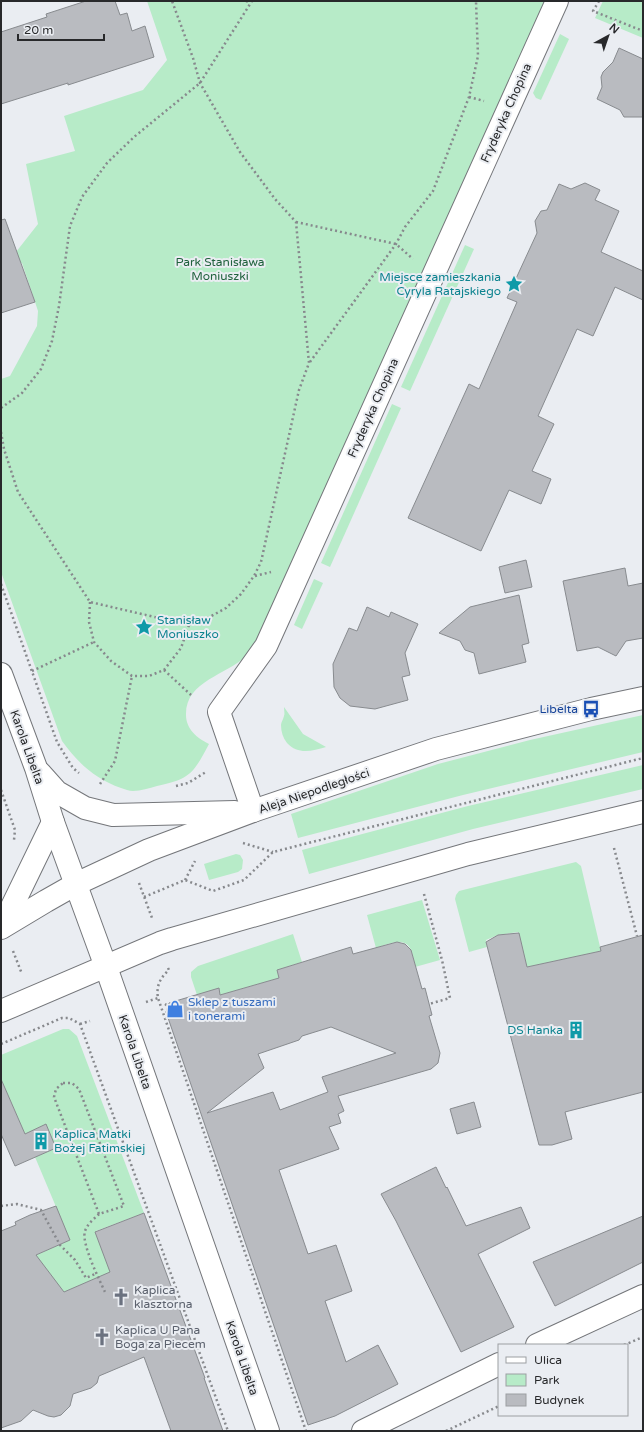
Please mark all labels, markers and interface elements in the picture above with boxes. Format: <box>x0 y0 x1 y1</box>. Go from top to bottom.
scale bar <box>18 16 104 42</box>
north arrow <box>588 16 628 56</box>
text: N <box>607 21 622 37</box>
text: 20 m <box>24 23 53 37</box>
street label: Fryderyka Chopina <box>478 61 534 165</box>
park label: Park Stanisława Moniuszki <box>175 255 265 283</box>
place label: Miejsce zamieszkania Cyryla Ratajskiego <box>379 270 501 298</box>
place icon: Miejsce zamieszkania Cyryla Ratajskiego <box>504 274 524 294</box>
street label: Fryderyka Chopina <box>345 356 401 460</box>
place label: Stanisław Moniuszko <box>157 613 219 641</box>
place icon: Stanisław Moniuszko <box>134 617 154 637</box>
bus stop icon: Libelta <box>581 699 601 719</box>
place label: Libelta <box>539 702 578 716</box>
street label: Karola Libelta <box>7 708 47 786</box>
street label: Aleja Niepodległości <box>257 765 371 817</box>
place label: Sklep z tuszami i tonerami <box>188 995 276 1023</box>
shop icon: Sklep z tuszami i tonerami <box>165 999 185 1019</box>
street label: Karola Libelta <box>116 1013 154 1091</box>
building icon: DS Hanka <box>566 1020 586 1040</box>
place label: DS Hanka <box>507 1023 563 1037</box>
place label: Kaplica Matki Bożej Fatimskiej <box>54 1127 145 1155</box>
building icon: Kaplica Matki Bożej Fatimskiej <box>31 1131 51 1151</box>
place label: Kaplica klasztorna <box>134 1283 192 1311</box>
church icon: Kaplica klasztorna <box>111 1287 131 1307</box>
street label: Karola Libelta <box>223 1319 261 1397</box>
place label: Kaplica U Pana Boga za Piecem <box>115 1323 206 1351</box>
church icon: Kaplica U Pana Boga za Piecem <box>92 1327 112 1347</box>
legend <box>498 1344 628 1416</box>
text: Ulica <box>534 1353 562 1367</box>
text: Park <box>534 1373 560 1387</box>
text: Budynek <box>534 1393 585 1407</box>

